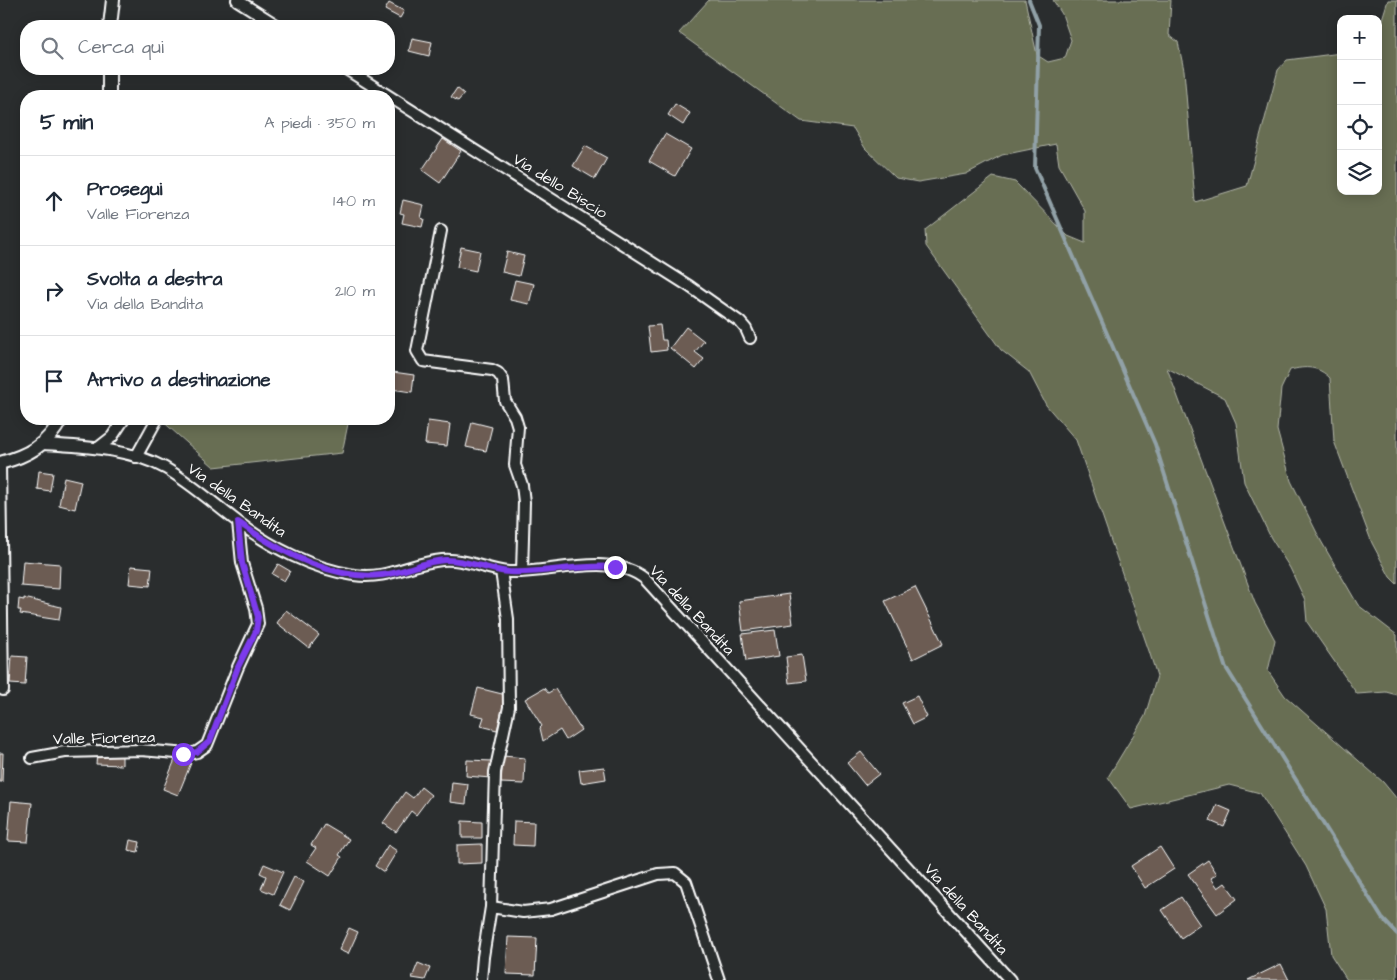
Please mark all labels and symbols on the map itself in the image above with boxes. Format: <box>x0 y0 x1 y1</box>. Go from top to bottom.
street label: Via dello Biscio <box>509 148 611 224</box>
street label: Via della Bandita <box>183 458 291 542</box>
route end <box>604 556 627 579</box>
street label: Via della Bandita <box>644 560 740 660</box>
street label: Valle Fiorenza <box>53 726 155 750</box>
route start <box>172 743 195 766</box>
street label: Via della Bandita <box>919 858 1013 960</box>

